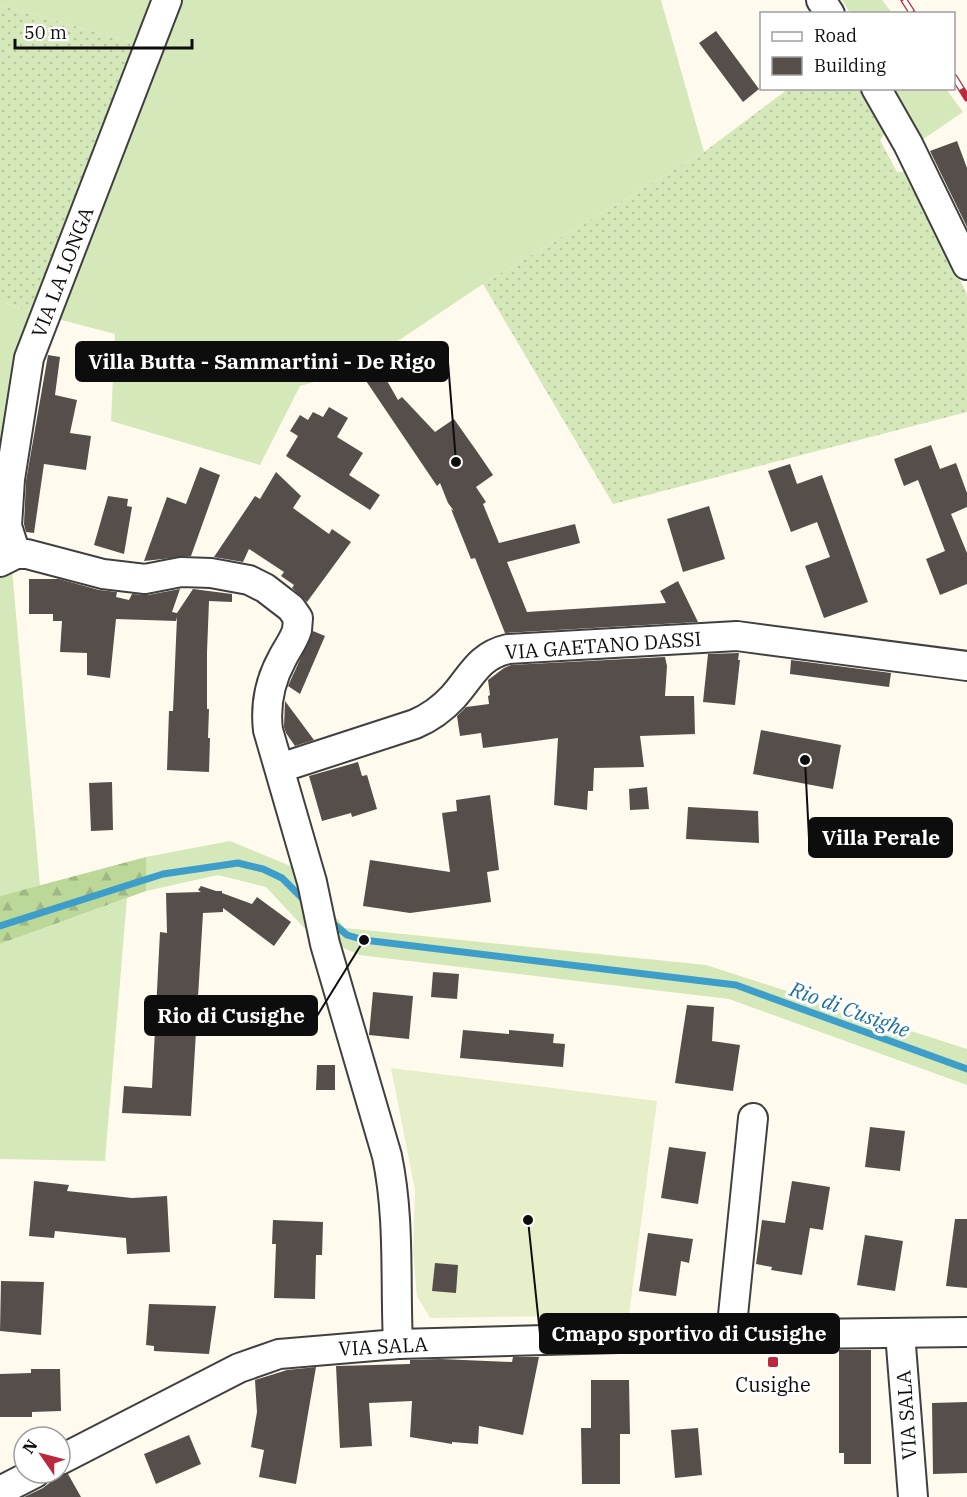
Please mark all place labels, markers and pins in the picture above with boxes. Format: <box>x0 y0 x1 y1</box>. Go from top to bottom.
callout: Villa Butta - Sammartini - De Rigo <box>76 342 448 381</box>
callout: Villa Perale <box>809 818 952 857</box>
callout: Rio di Cusighe <box>145 996 317 1035</box>
callout: Cmapo sportivo di Cusighe <box>540 1314 839 1353</box>
marker: Cusighe <box>766 1355 780 1369</box>
place label: Cusighe <box>735 1371 811 1398</box>

